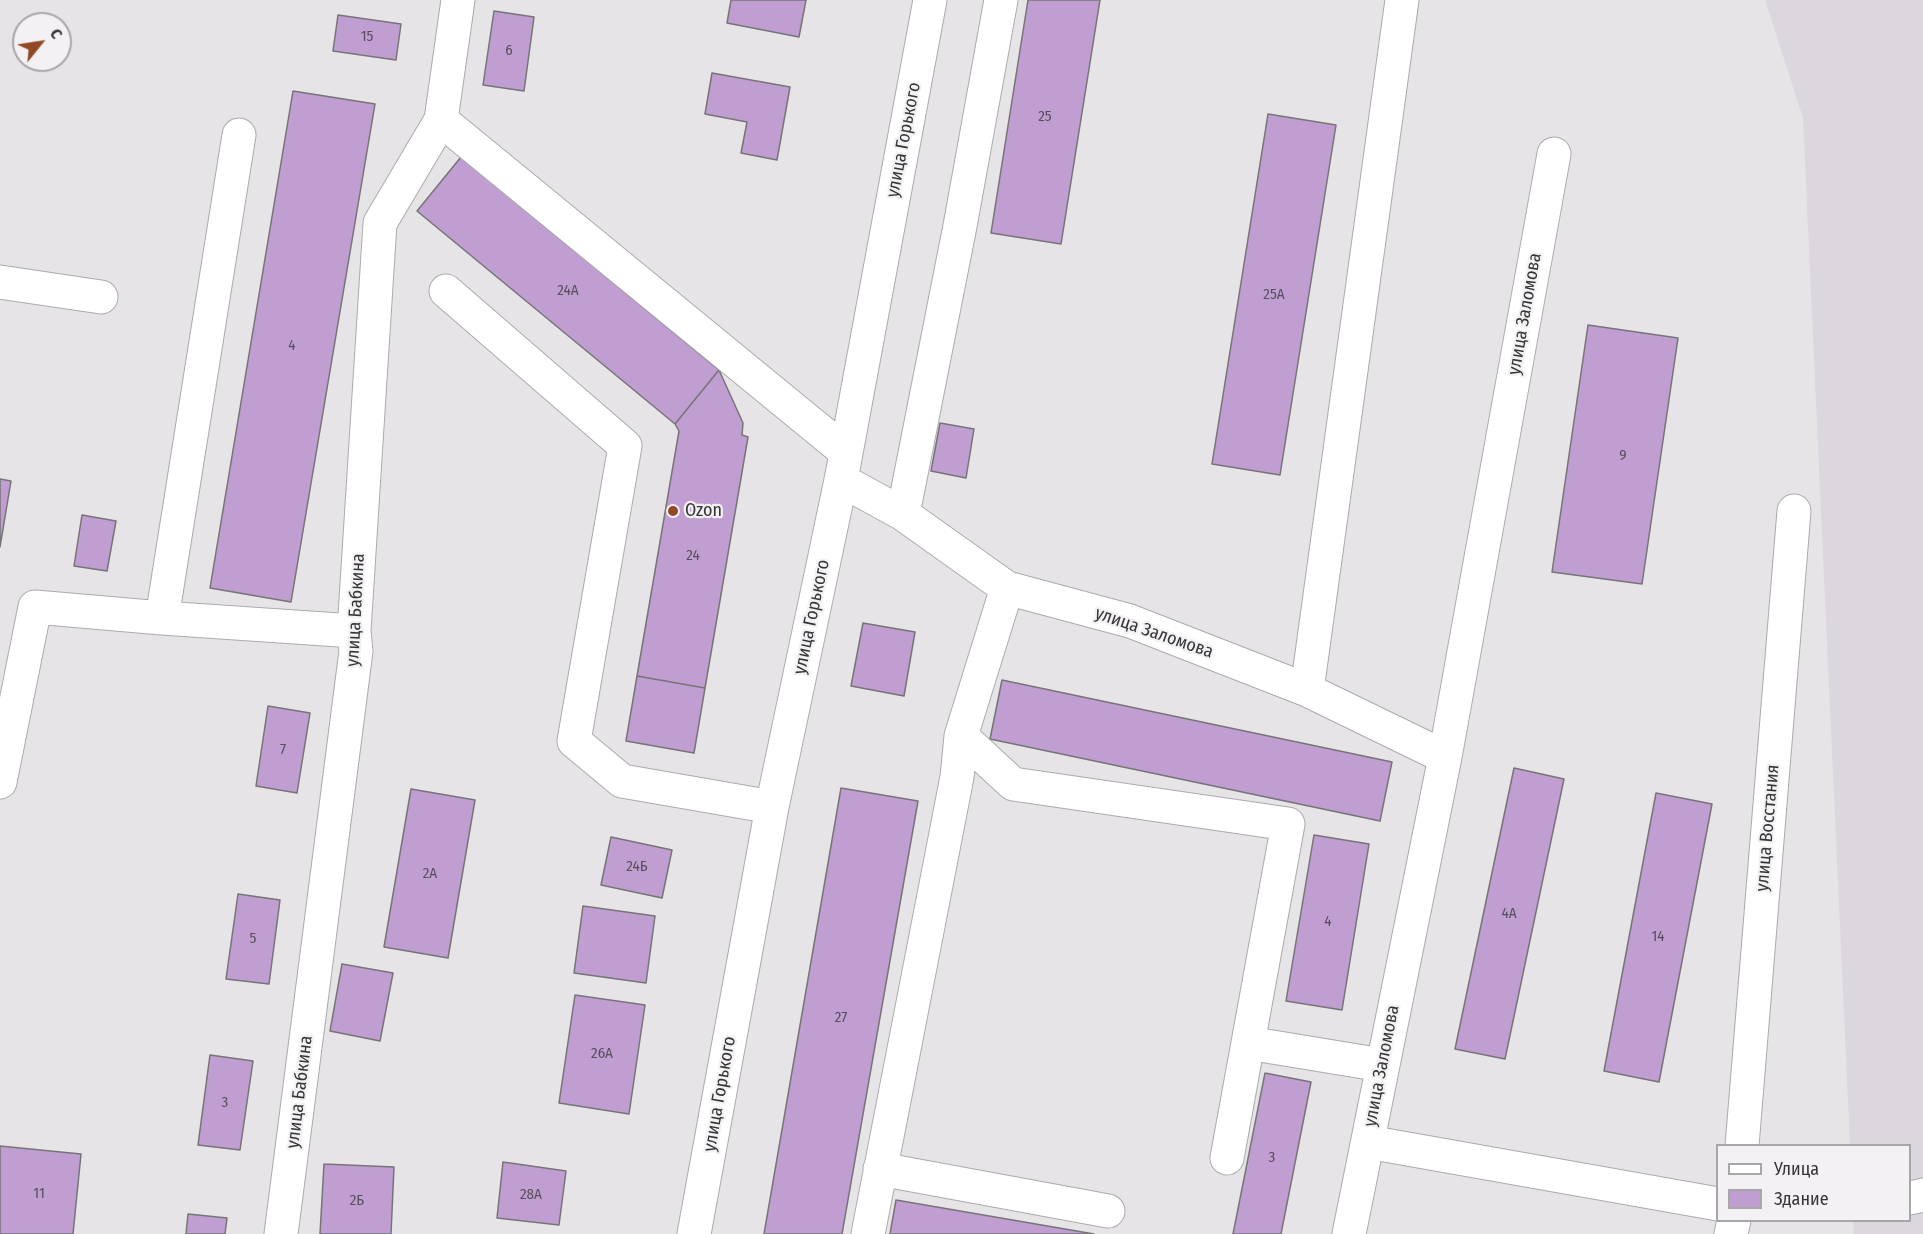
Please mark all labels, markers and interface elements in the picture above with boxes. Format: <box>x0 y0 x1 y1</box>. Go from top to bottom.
north arrow <box>12 12 72 72</box>
text: С <box>46 25 67 42</box>
house number: 15 <box>361 28 373 46</box>
house number: 6 <box>505 42 513 60</box>
street label: улица Горького <box>882 81 926 199</box>
house number: 25 <box>1038 108 1052 126</box>
street label: улица Заломова <box>1504 251 1546 377</box>
house number: 24А <box>557 282 579 300</box>
house number: 25А <box>1263 286 1285 304</box>
house number: 4 <box>288 337 296 355</box>
house number: 9 <box>1619 447 1627 465</box>
place label: Ozon <box>685 500 722 522</box>
marker: Ozon <box>666 504 680 518</box>
house number: 24 <box>686 547 700 565</box>
street label: улица Бабкина <box>342 553 370 667</box>
street label: улица Горького <box>789 558 835 676</box>
street label: улица Заломова <box>1092 603 1216 663</box>
house number: 7 <box>280 741 286 759</box>
street label: улица Восстания <box>1752 764 1784 892</box>
house number: 24Б <box>626 858 648 876</box>
house number: 2А <box>423 865 437 883</box>
house number: 4А <box>1501 905 1517 923</box>
house number: 4 <box>1324 913 1332 931</box>
house number: 14 <box>1651 928 1665 946</box>
house number: 5 <box>250 930 256 948</box>
street label: улица Заломова <box>1360 1003 1404 1129</box>
house number: 27 <box>835 1009 847 1027</box>
street label: улица Бабкина <box>282 1034 318 1150</box>
street label: улица Горького <box>699 1035 741 1153</box>
house number: 26А <box>591 1045 613 1063</box>
house number: 3 <box>222 1094 228 1112</box>
legend <box>1716 1144 1911 1222</box>
house number: 3 <box>1269 1149 1275 1167</box>
text: Улица <box>1774 1158 1819 1180</box>
house number: 11 <box>33 1185 45 1203</box>
house number: 28А <box>520 1186 542 1204</box>
text: Здание <box>1774 1188 1829 1210</box>
house number: 2Б <box>350 1192 364 1210</box>

